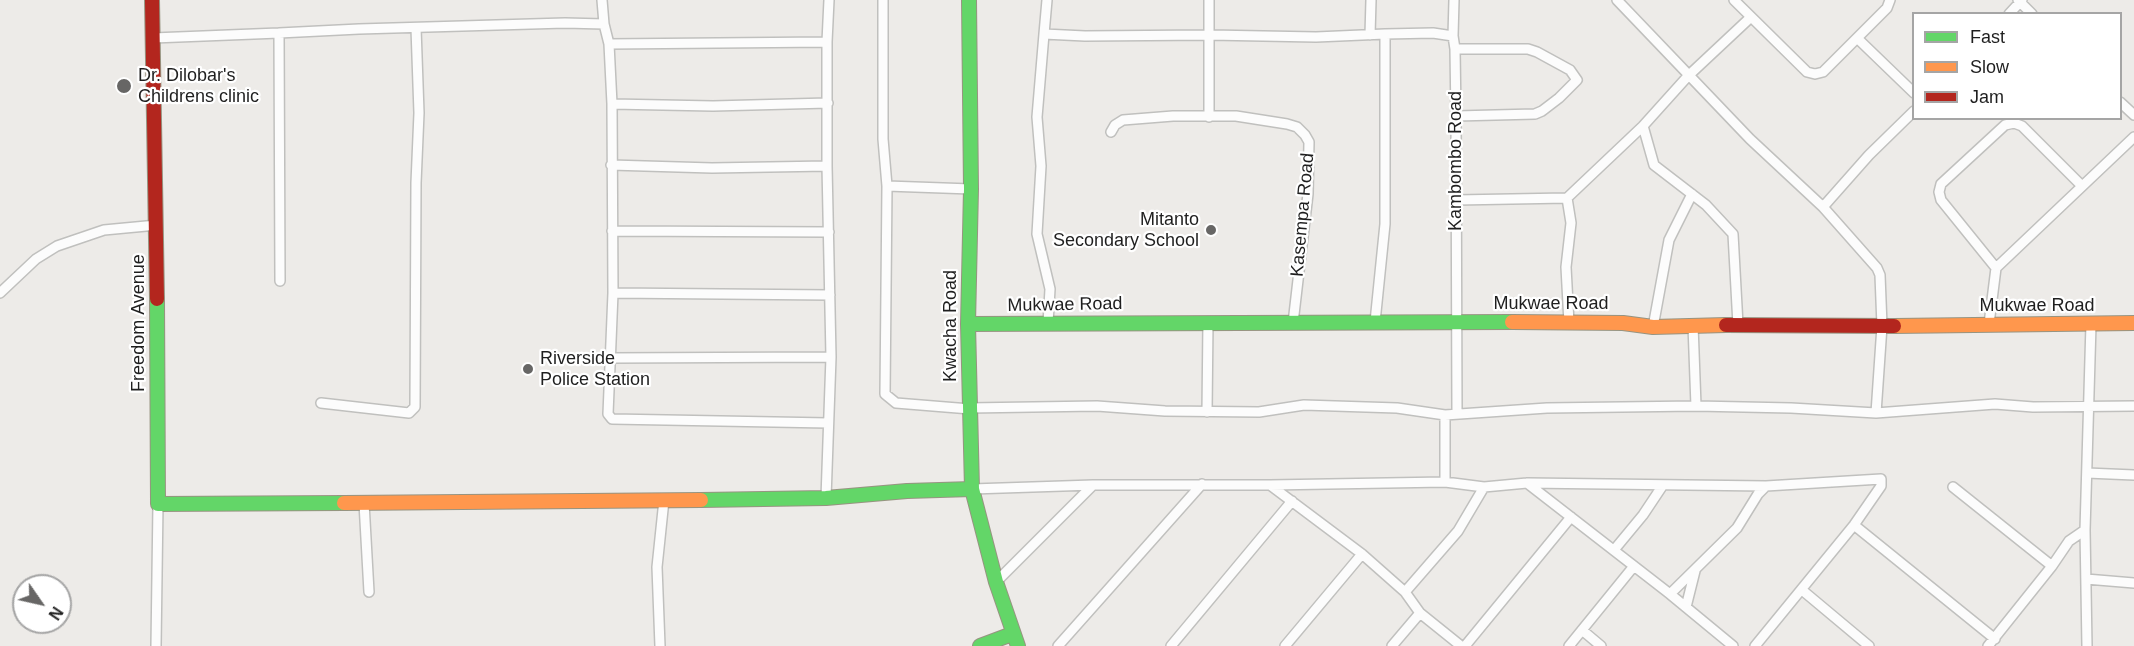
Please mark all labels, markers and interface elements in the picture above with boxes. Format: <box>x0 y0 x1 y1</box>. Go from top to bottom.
legend <box>1912 12 2122 120</box>
text: Fast <box>1970 27 2005 47</box>
text: Slow <box>1970 57 2009 77</box>
place label: Dr. Dilobar's Childrens clinic <box>138 65 259 107</box>
marker: Dr. Dilobar's Childrens clinic <box>115 77 133 95</box>
text: Jam <box>1970 87 2004 107</box>
street label: Kambombo Road <box>1445 91 1467 231</box>
street label: Kasempa Road <box>1287 152 1319 278</box>
place label: Mitanto Secondary School <box>1053 209 1199 252</box>
marker: Mitanto Secondary School <box>1204 223 1218 237</box>
street label: Freedom Avenue <box>128 254 150 392</box>
street label: Kwacha Road <box>940 270 962 382</box>
street label: Mukwae Road <box>1007 293 1123 317</box>
street label: Mukwae Road <box>1493 293 1609 315</box>
street label: Mukwae Road <box>1979 295 2095 317</box>
place label: Riverside Police Station <box>540 348 650 391</box>
marker: Riverside Police Station <box>521 362 535 376</box>
north arrow <box>12 574 72 634</box>
text: N <box>45 604 66 623</box>

